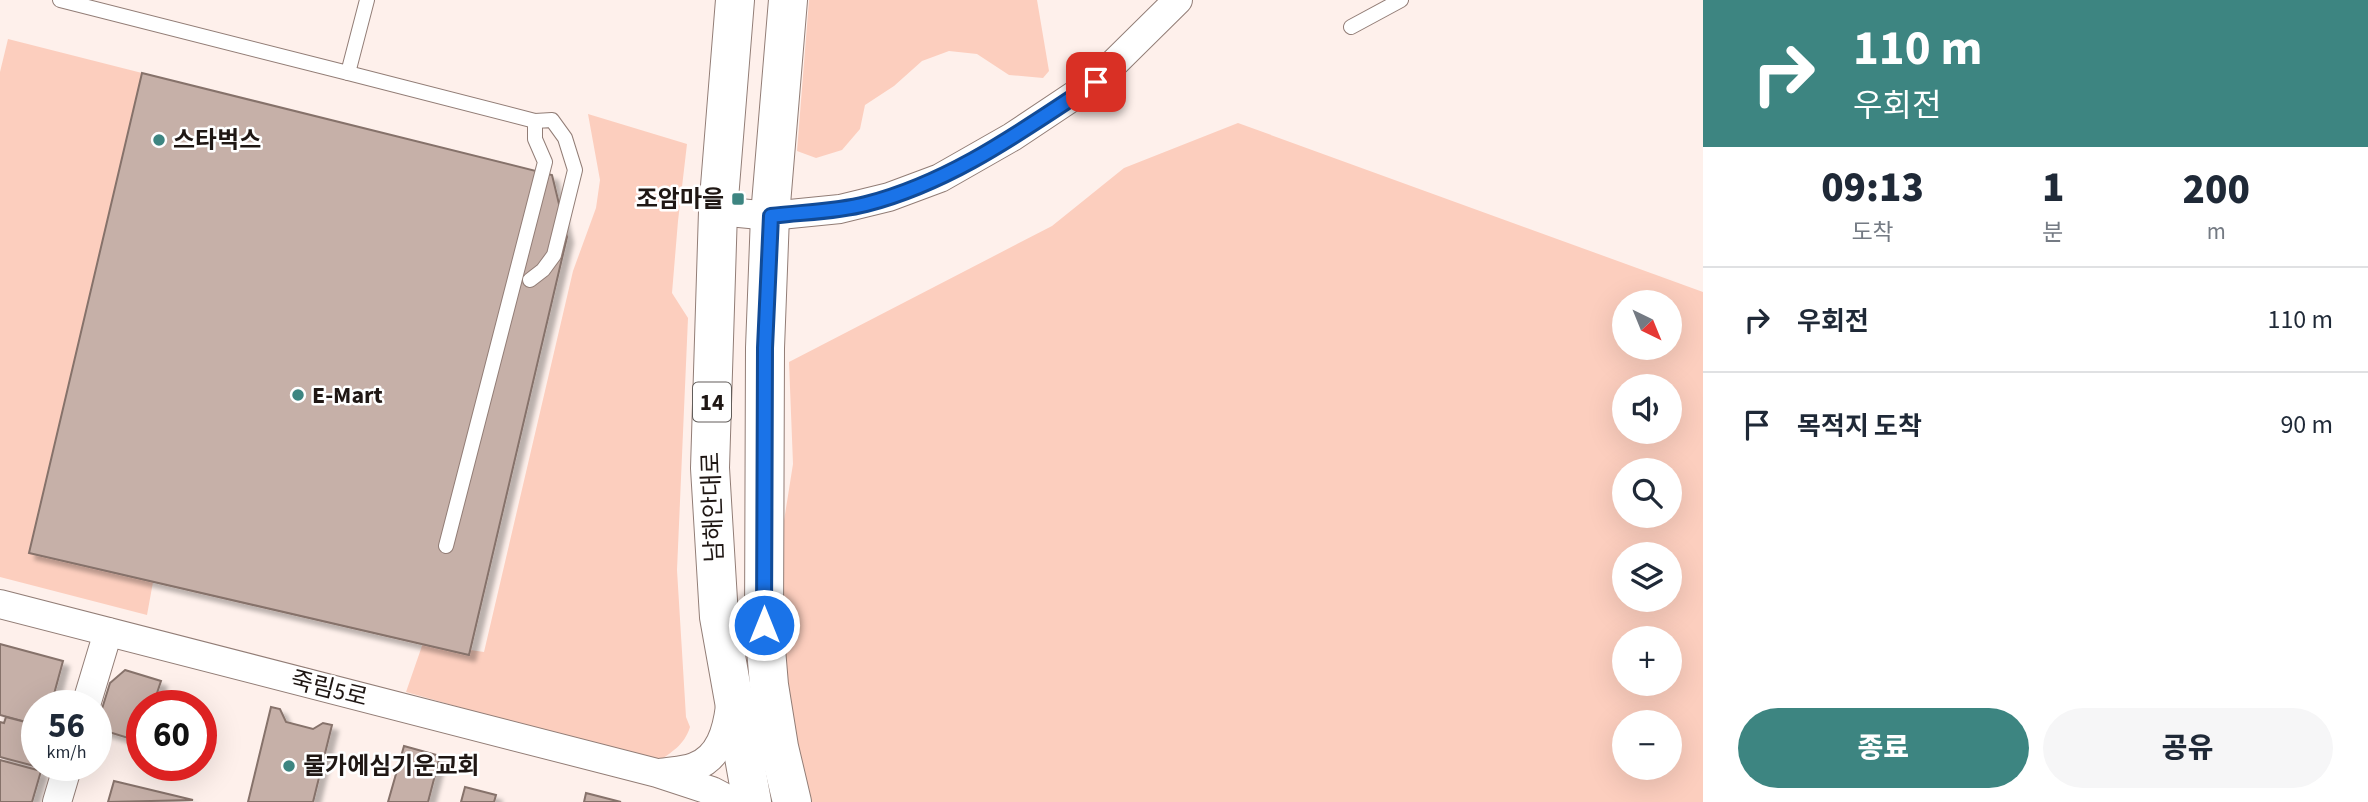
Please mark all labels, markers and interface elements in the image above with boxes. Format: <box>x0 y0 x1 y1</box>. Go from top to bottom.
text: 110 m <box>1853 14 1982 84</box>
icon: right <box>1738 28 1829 119</box>
pin <box>1066 52 1126 112</box>
icon: arrive <box>1077 63 1115 101</box>
text: 우회전 <box>1853 83 1941 129</box>
place label: 스타벅스 <box>173 123 261 158</box>
marker: 스타벅스 <box>151 132 167 148</box>
text: 09:13 <box>1821 158 1924 218</box>
text: 1 <box>2042 158 2064 218</box>
text: 200 <box>2183 160 2250 220</box>
place label: 조암마을 <box>636 182 724 217</box>
marker: 조암마을 <box>730 191 746 207</box>
text: m <box>2207 215 2226 248</box>
text: 도착 <box>1851 216 1894 249</box>
text: 분 <box>2043 216 2064 249</box>
north arrow <box>1612 290 1682 360</box>
map controls <box>1612 290 1682 780</box>
icon: right <box>1738 301 1776 339</box>
text: 110 m <box>2267 301 2333 338</box>
text: 우회전 <box>1797 303 1869 340</box>
button: sound <box>1612 374 1682 444</box>
place label: E-Mart <box>312 378 383 413</box>
road number: 14 <box>693 382 731 422</box>
marker: E-Mart <box>290 387 306 403</box>
icon: arrive <box>1738 406 1776 444</box>
text: 90 m <box>2280 406 2333 443</box>
text: 목적지 도착 <box>1797 408 1922 445</box>
street label: 남해안대로 <box>694 451 732 563</box>
button: search <box>1612 458 1682 528</box>
button: layers <box>1612 542 1682 612</box>
position arrow <box>727 588 801 662</box>
button: + <box>1612 626 1682 696</box>
street label: 죽림5로 <box>287 663 371 715</box>
speed limit sign: 60 <box>126 690 217 781</box>
text: 56 <box>48 701 85 751</box>
button: 종료 <box>1738 708 2029 788</box>
button: 공유 <box>2043 708 2333 788</box>
button: − <box>1612 710 1682 780</box>
text: km/h <box>47 740 86 765</box>
place label: 물가에심기운교회 <box>303 749 480 784</box>
marker: 물가에심기운교회 <box>281 758 297 774</box>

